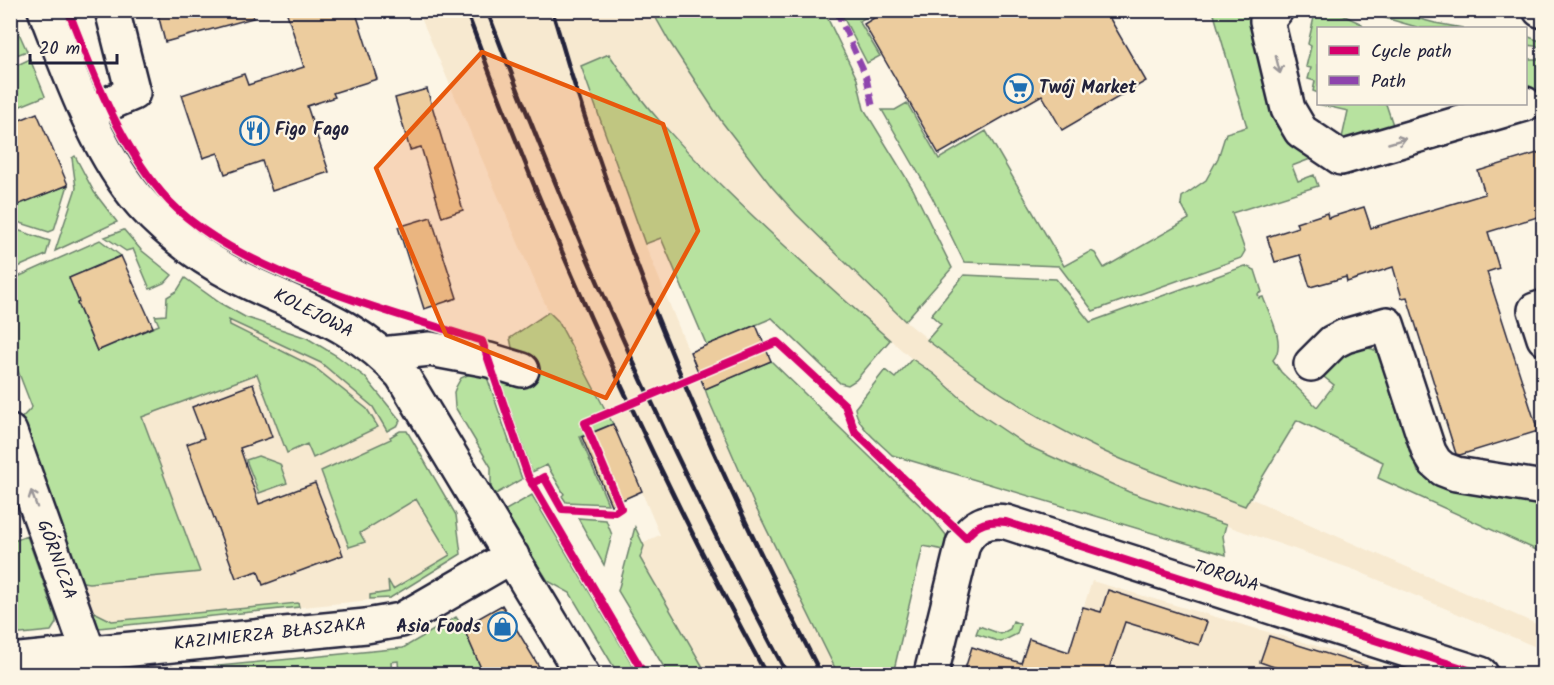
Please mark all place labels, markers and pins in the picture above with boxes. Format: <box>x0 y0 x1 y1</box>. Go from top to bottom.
supermarket icon: Twój Market <box>1002 72 1034 104</box>
place label: Twój Market <box>1039 74 1137 103</box>
restaurant icon: Figo Fago <box>238 114 270 146</box>
place label: Figo Fago <box>275 116 349 145</box>
shop icon: Asia Foods <box>486 611 518 643</box>
place label: Asia Foods <box>396 613 482 642</box>

